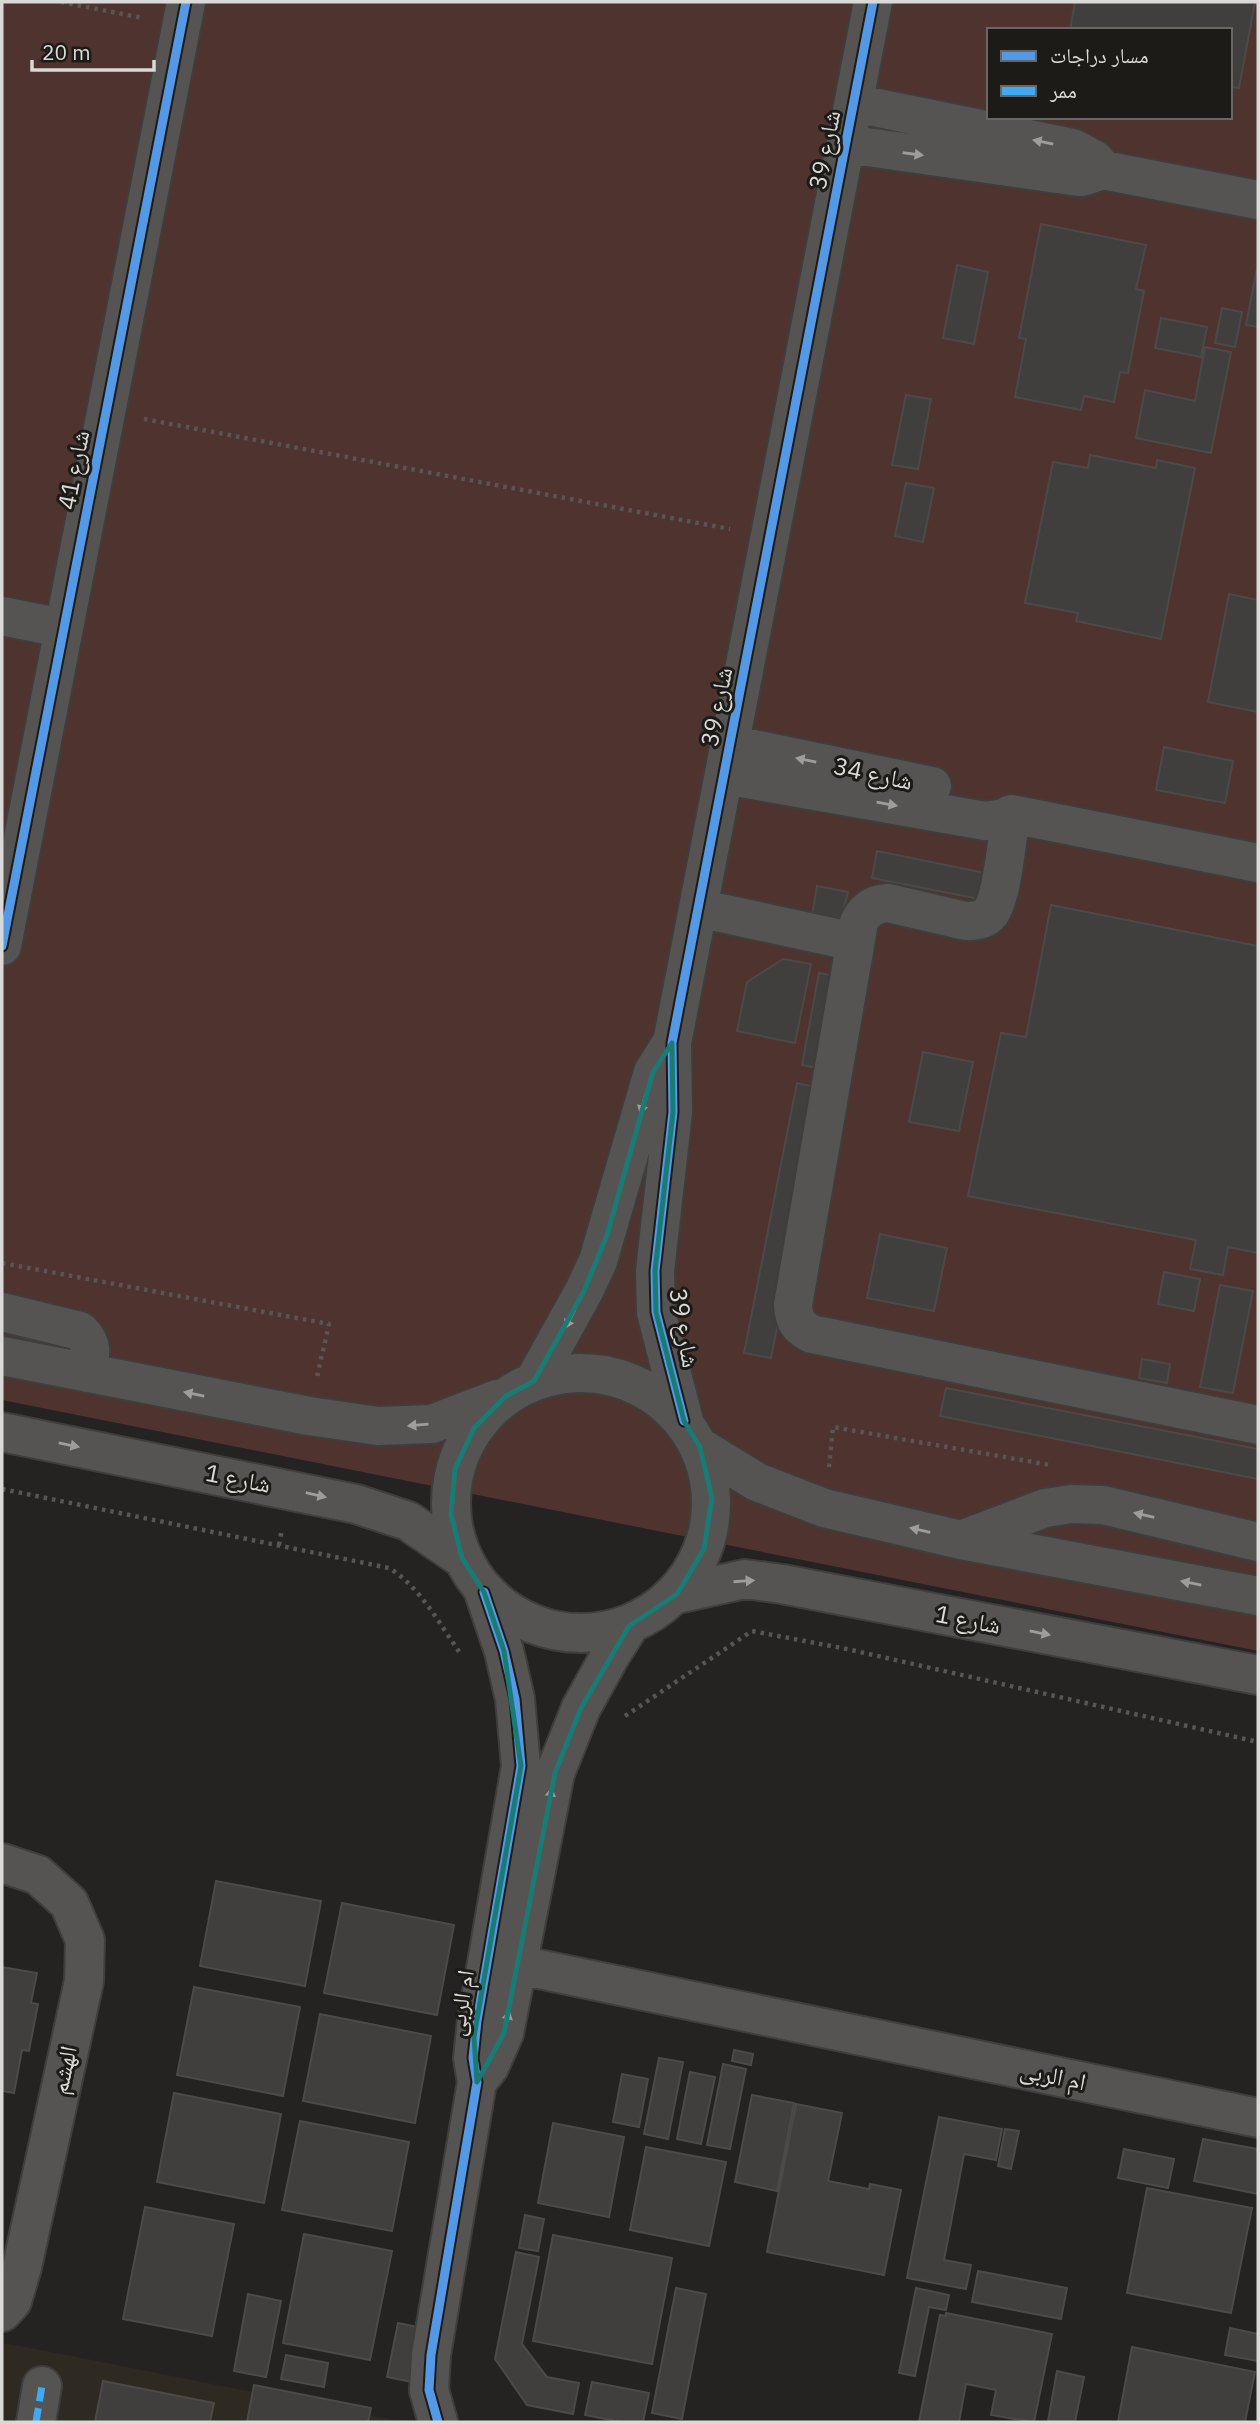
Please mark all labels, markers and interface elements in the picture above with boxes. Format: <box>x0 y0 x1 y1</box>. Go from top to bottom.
scale bar <box>32 28 154 72</box>
legend <box>987 28 1232 119</box>
text: 20 m <box>42 38 91 66</box>
text: مسار دراجات <box>1050 41 1149 69</box>
text: ممر <box>1049 76 1077 104</box>
street label: شارع 39 <box>801 107 847 192</box>
one-way arrow <box>1032 137 1054 148</box>
one-way arrow <box>902 148 924 159</box>
street label: شارع 41 <box>50 427 96 512</box>
street label: شارع 39 <box>693 664 739 749</box>
street label: شارع 34 <box>831 749 916 797</box>
one-way arrow <box>795 755 817 766</box>
one-way arrow <box>876 799 898 810</box>
one-way arrow <box>638 1094 648 1115</box>
street label: شارع 39 <box>662 1286 708 1370</box>
one-way arrow <box>564 1309 576 1329</box>
one-way arrow <box>183 1388 205 1399</box>
one-way arrow <box>407 1420 429 1431</box>
one-way arrow <box>58 1440 80 1451</box>
street label: شارع 1 <box>203 1456 273 1500</box>
one-way arrow <box>305 1490 327 1501</box>
one-way arrow <box>1133 1510 1155 1521</box>
one-way arrow <box>909 1524 931 1535</box>
one-way arrow <box>733 1576 755 1587</box>
one-way arrow <box>1180 1577 1202 1588</box>
street label: شارع 1 <box>933 1597 1003 1641</box>
one-way arrow <box>1029 1628 1051 1639</box>
one-way arrow <box>545 1787 556 1809</box>
street label: ام الربى <box>439 1967 482 2038</box>
one-way arrow <box>501 2010 512 2032</box>
street label: الهشم <box>42 2043 85 2097</box>
street label: ام الربى <box>1017 2052 1089 2099</box>

